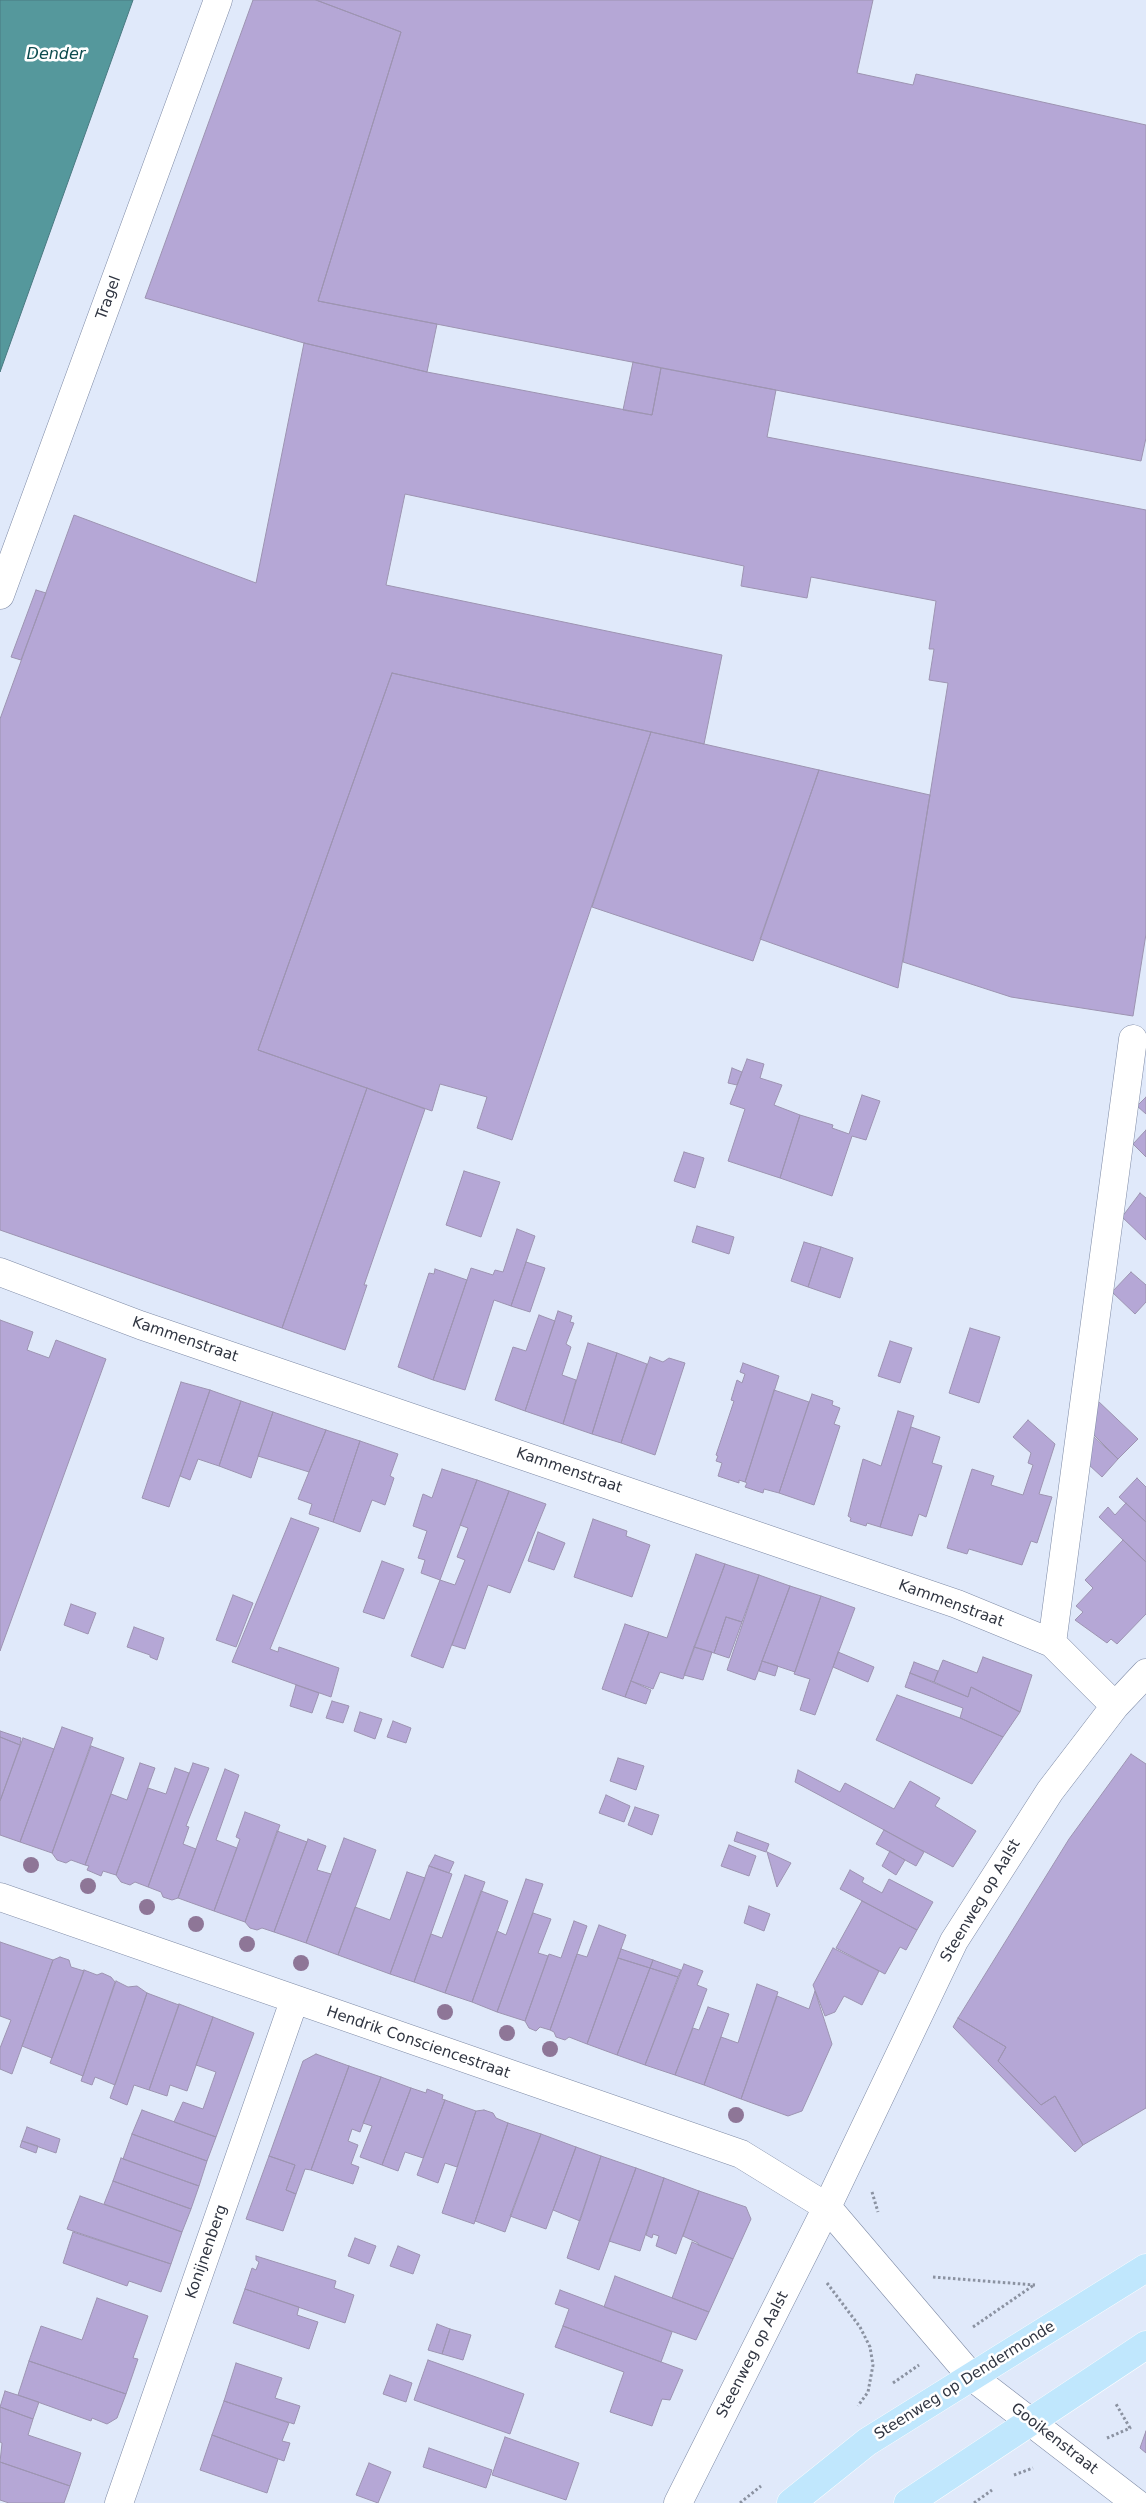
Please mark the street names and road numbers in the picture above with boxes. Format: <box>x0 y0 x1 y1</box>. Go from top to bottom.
street label: Tragel <box>93 274 125 322</box>
street label: Kammenstraat <box>130 1313 240 1367</box>
street label: Kammenstraat <box>514 1444 624 1498</box>
street label: Kammenstraat <box>896 1577 1006 1631</box>
street label: Steenweg op Aalst <box>937 1836 1025 1966</box>
street label: Hendrik Consciencestraat <box>324 2003 512 2083</box>
street label: Konijnenberg <box>182 2202 232 2302</box>
street label: Steenweg op Aalst <box>713 2289 793 2421</box>
street label: Steenweg op Dendermonde <box>871 2318 1059 2444</box>
street label: Gooikenstraat <box>1007 2400 1101 2478</box>

